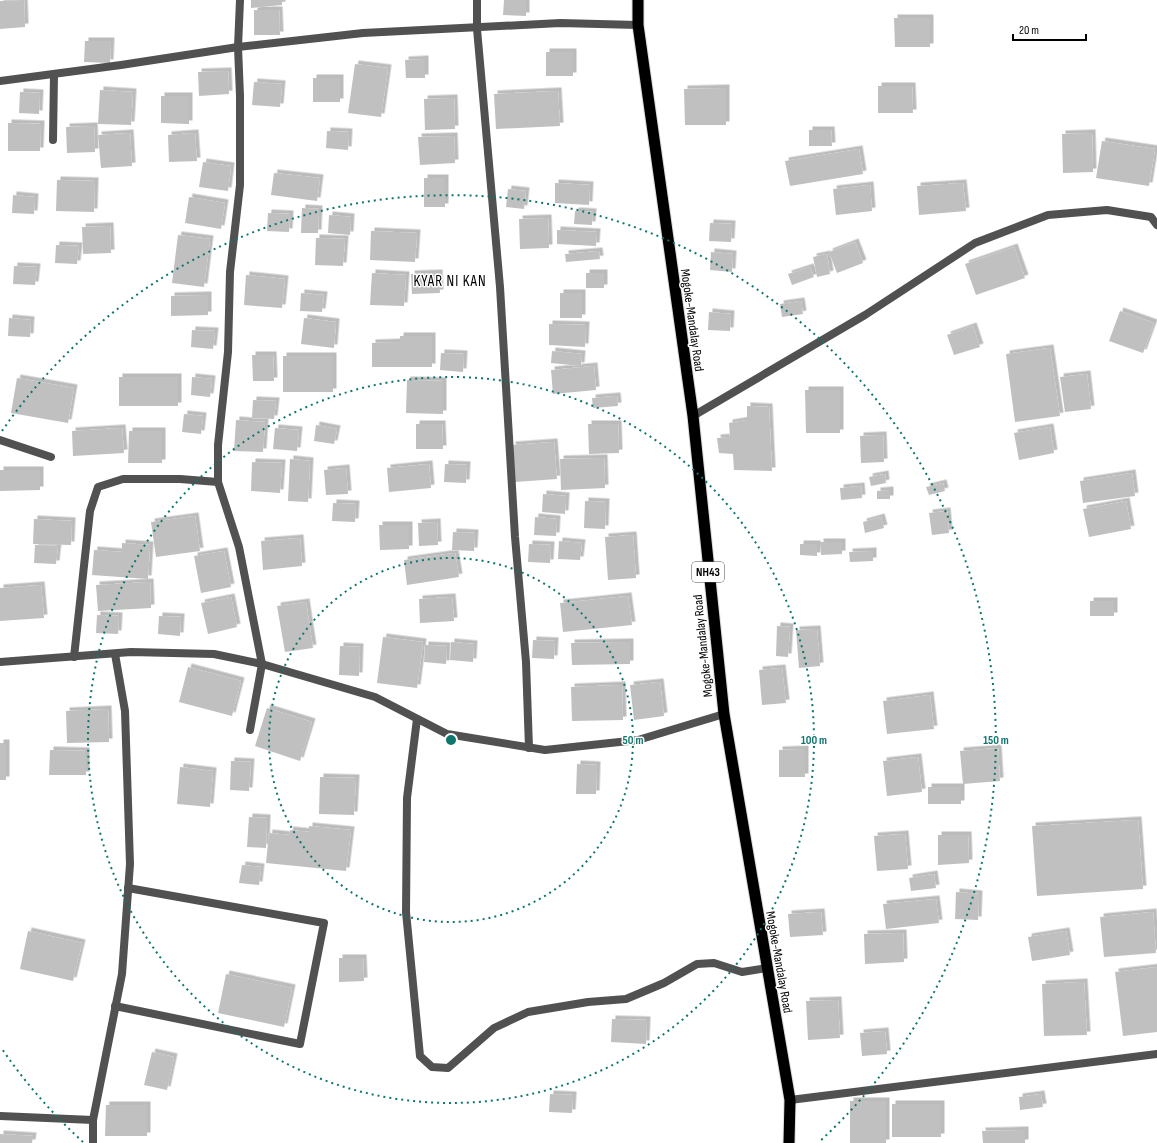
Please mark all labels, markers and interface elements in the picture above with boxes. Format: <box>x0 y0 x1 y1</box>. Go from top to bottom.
scale bar <box>1013 16 1086 42</box>
text: 20 m <box>1019 23 1039 38</box>
street label: Mogoke-Mandalay Road <box>677 268 707 372</box>
district label: KYAR NI KAN <box>413 272 487 291</box>
road number: NH43 <box>692 562 724 582</box>
street label: Mogoke-Mandalay Road <box>690 594 716 698</box>
centre of rings <box>444 733 458 747</box>
text: 50 m <box>623 733 643 748</box>
text: 100 m <box>801 733 827 748</box>
text: 150 m <box>983 733 1009 748</box>
street label: Mogoke-Mandalay Road <box>762 910 796 1014</box>

